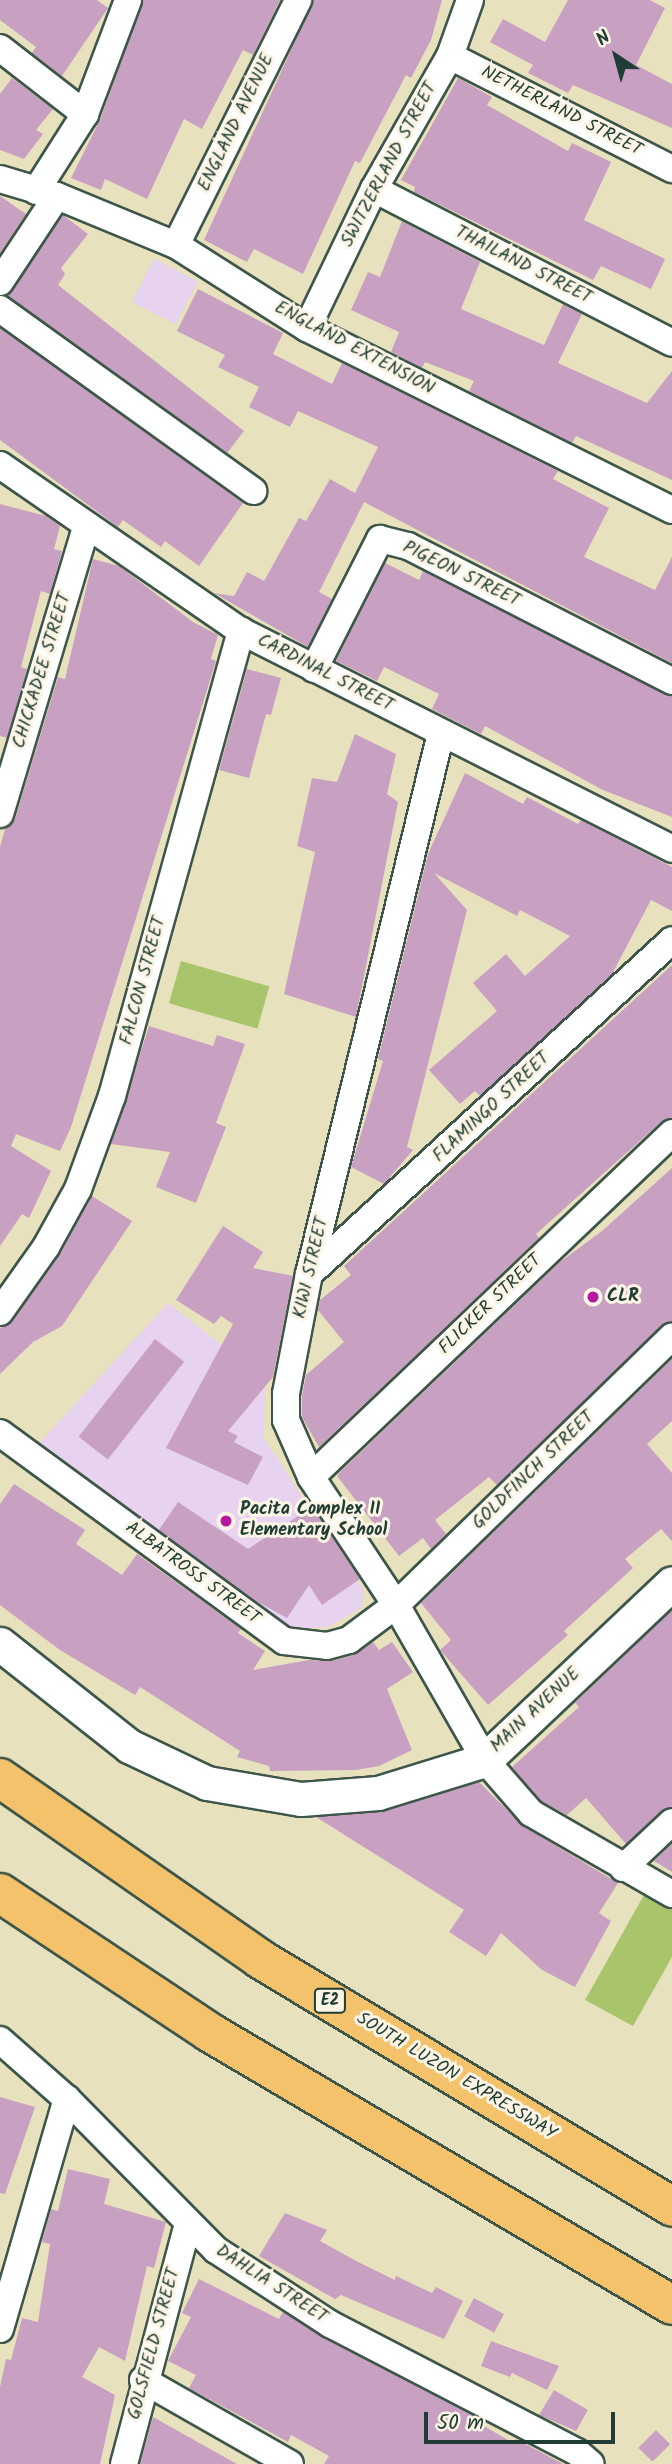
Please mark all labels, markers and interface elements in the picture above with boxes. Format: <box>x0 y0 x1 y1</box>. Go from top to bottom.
north arrow <box>581 21 651 91</box>
text: N <box>590 23 617 55</box>
street label: ENGLAND AVENUE <box>194 51 280 195</box>
street label: NETHERLAND STREET <box>477 62 645 162</box>
street label: SWITZERLAND STREET <box>337 79 443 251</box>
street label: THAILAND STREET <box>451 222 595 310</box>
street label: ENGLAND EXTENSION <box>270 298 438 400</box>
street label: PIGEON STREET <box>399 537 523 613</box>
street label: CHICKADEE STREET <box>9 591 77 751</box>
street label: CARDINAL STREET <box>253 630 397 718</box>
street label: FALCON STREET <box>117 915 171 1047</box>
street label: FLAMINGO STREET <box>429 1048 555 1168</box>
street label: KIWI STREET <box>290 1215 334 1321</box>
street label: FLICKER STREET <box>435 1250 547 1360</box>
place label: CLR <box>607 1286 639 1308</box>
marker: CLR <box>585 1289 601 1305</box>
street label: GOLDFINCH STREET <box>469 1407 599 1535</box>
place label: Pacita Complex II Elementary School <box>240 1500 387 1542</box>
marker: Pacita Complex II Elementary School <box>218 1513 234 1529</box>
street label: ALBATROSS STREET <box>120 1518 264 1630</box>
street label: MAIN AVENUE <box>487 1664 585 1758</box>
road number: E2 <box>312 1988 348 2013</box>
street label: SOUTH LUZON EXPRESSWAY <box>352 2009 560 2145</box>
street label: DAHLIA STREET <box>211 2241 331 2329</box>
street label: GOLSFIELD STREET <box>124 2266 186 2422</box>
scale bar <box>427 2398 618 2442</box>
text: 50 m <box>437 2407 484 2440</box>

